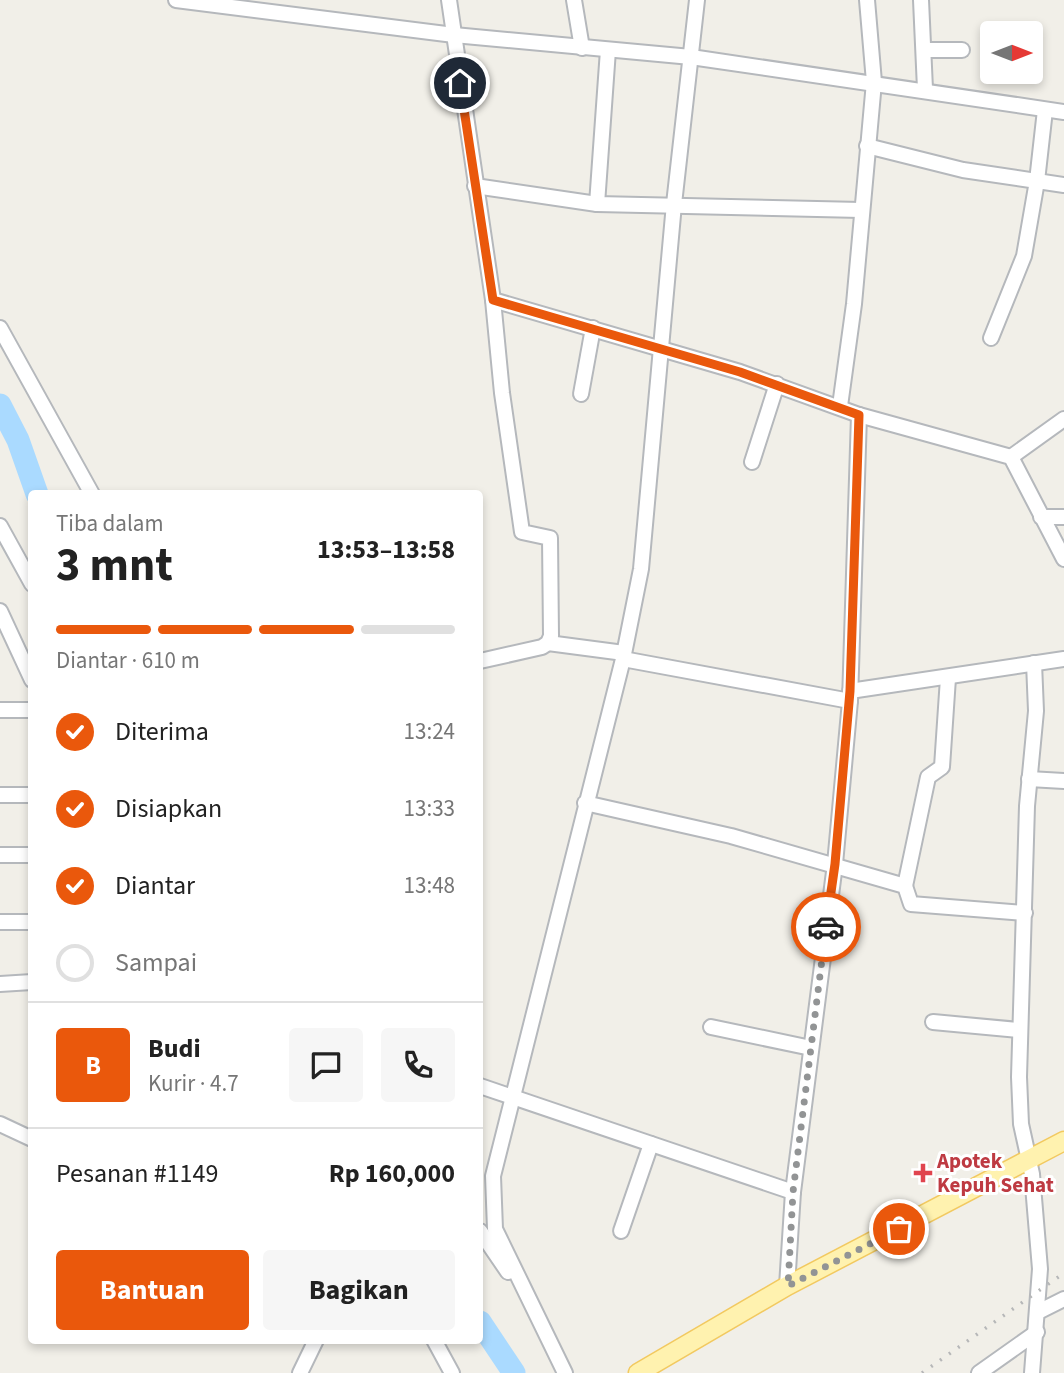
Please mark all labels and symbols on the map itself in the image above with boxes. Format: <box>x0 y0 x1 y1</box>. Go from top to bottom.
north arrow <box>980 21 1043 84</box>
pin <box>430 53 490 113</box>
courier <box>791 892 861 962</box>
place label: Apotek Kepuh Sehat <box>936 1146 1054 1200</box>
marker: Apotek Kepuh Sehat <box>915 1165 931 1181</box>
pin <box>869 1199 929 1259</box>

